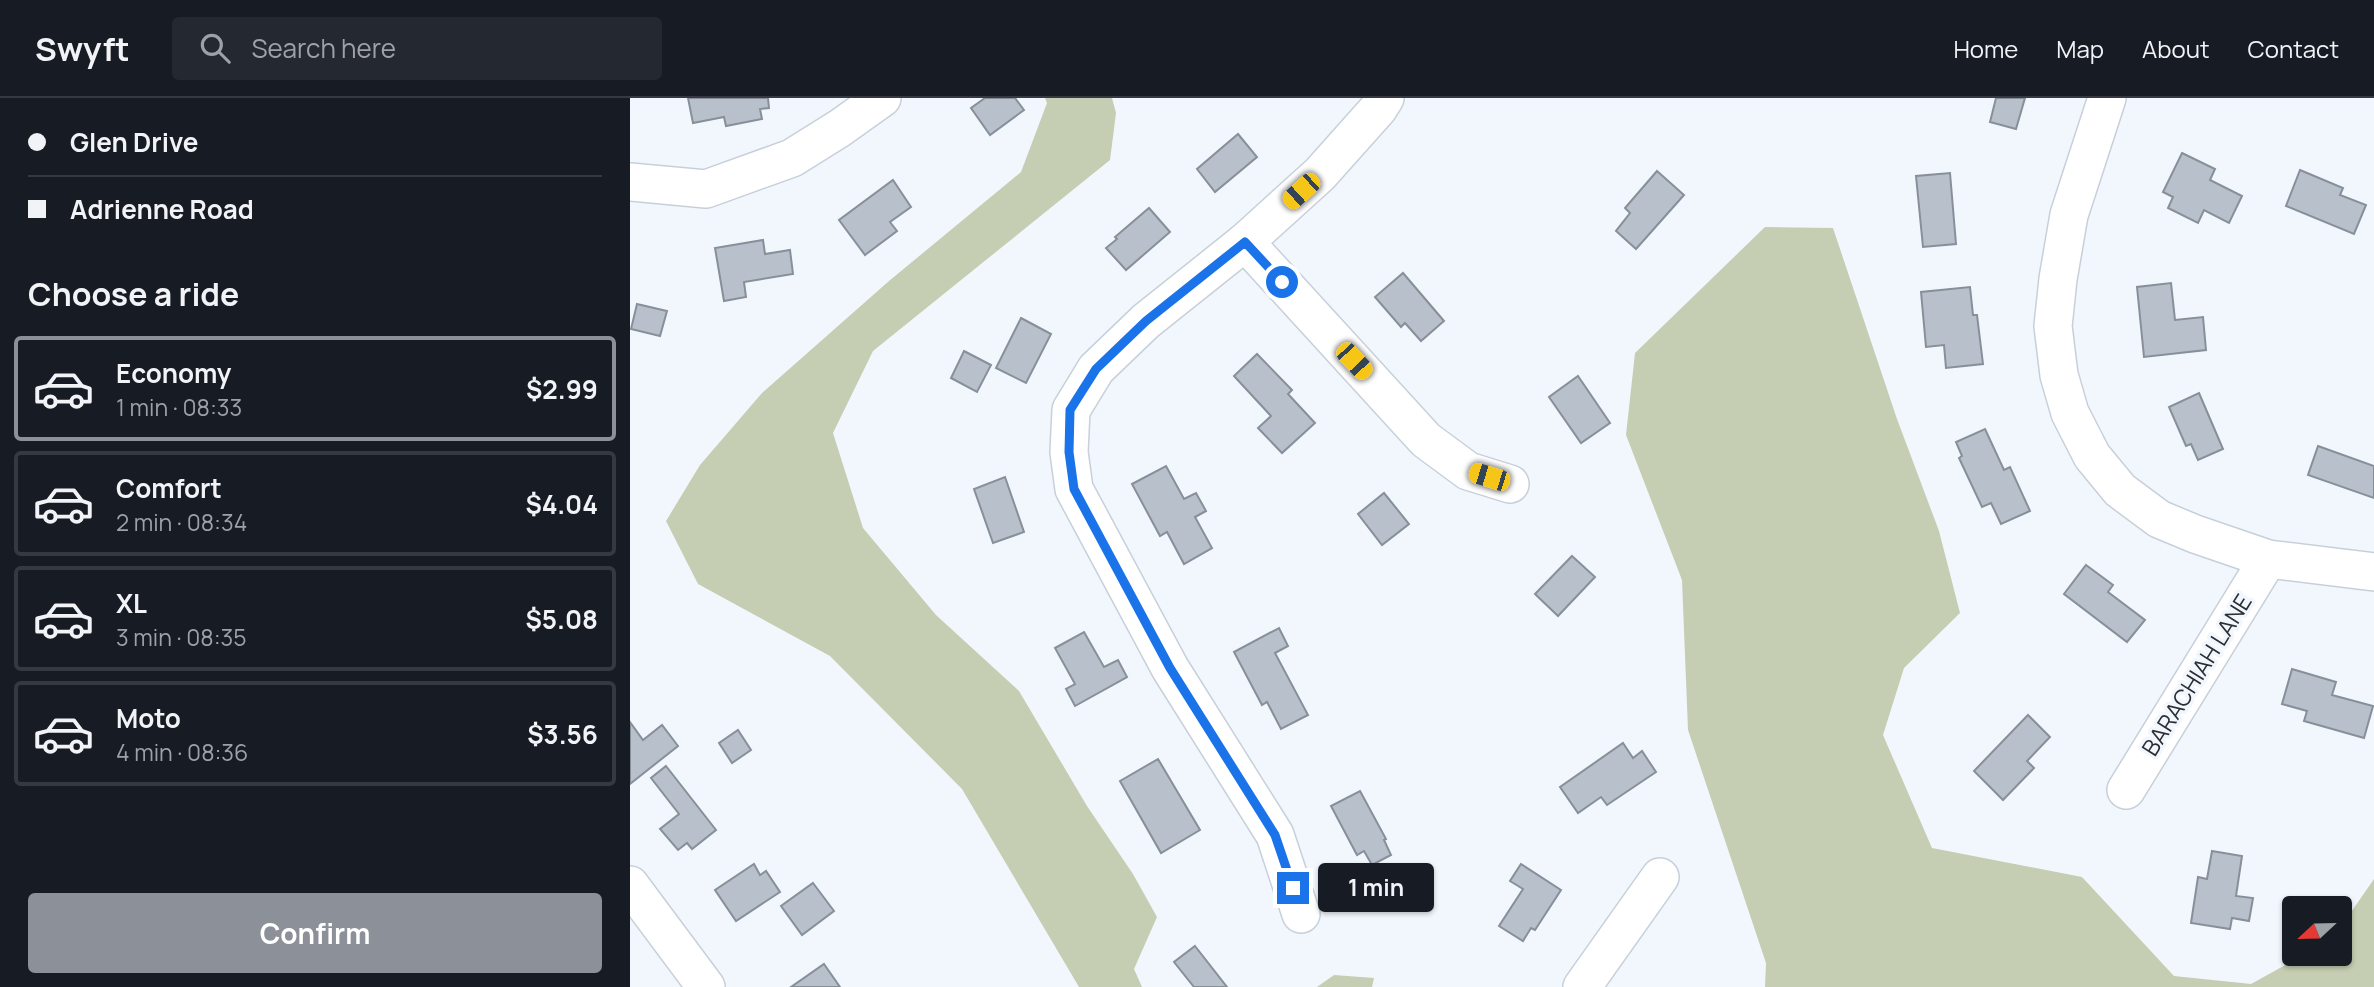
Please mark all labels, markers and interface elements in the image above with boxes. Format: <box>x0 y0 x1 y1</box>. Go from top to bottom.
search box <box>172 17 662 80</box>
text: Swyft <box>35 26 130 71</box>
icon: search <box>196 29 234 67</box>
text: Search here <box>252 30 396 66</box>
text: Home <box>1953 32 2018 65</box>
text: Map <box>2056 32 2104 65</box>
text: About <box>2142 32 2210 65</box>
text: Contact <box>2248 32 2339 65</box>
text: Glen Drive <box>70 124 198 160</box>
car <box>1279 169 1324 213</box>
text: Adrienne Road <box>70 191 254 227</box>
route start <box>1266 266 1298 298</box>
text: Choose a ride <box>28 272 239 316</box>
car <box>1332 338 1377 384</box>
text: Economy <box>116 355 231 391</box>
icon: car <box>32 357 95 420</box>
text: $2.99 <box>526 371 598 407</box>
text: 1 min · 08:33 <box>116 391 242 423</box>
car <box>1466 461 1513 493</box>
text: Comfort <box>116 470 222 506</box>
icon: car <box>32 472 95 535</box>
text: $4.04 <box>526 486 598 522</box>
text: 2 min · 08:34 <box>116 506 247 538</box>
text: XL <box>116 585 147 621</box>
icon: car <box>32 587 95 650</box>
street label: BARACHIAH LANE <box>2134 588 2259 761</box>
text: $5.08 <box>526 601 598 637</box>
text: 3 min · 08:35 <box>116 621 247 653</box>
text: Moto <box>116 700 181 736</box>
icon: car <box>32 702 95 765</box>
text: $3.56 <box>527 716 598 752</box>
text: 4 min · 08:36 <box>116 736 248 768</box>
callout: 1 min <box>1318 864 1433 912</box>
text: 1 min <box>1348 871 1404 903</box>
route end <box>1277 872 1309 904</box>
button: Confirm <box>28 893 602 973</box>
north arrow <box>2282 896 2352 966</box>
map controls <box>2282 896 2352 966</box>

